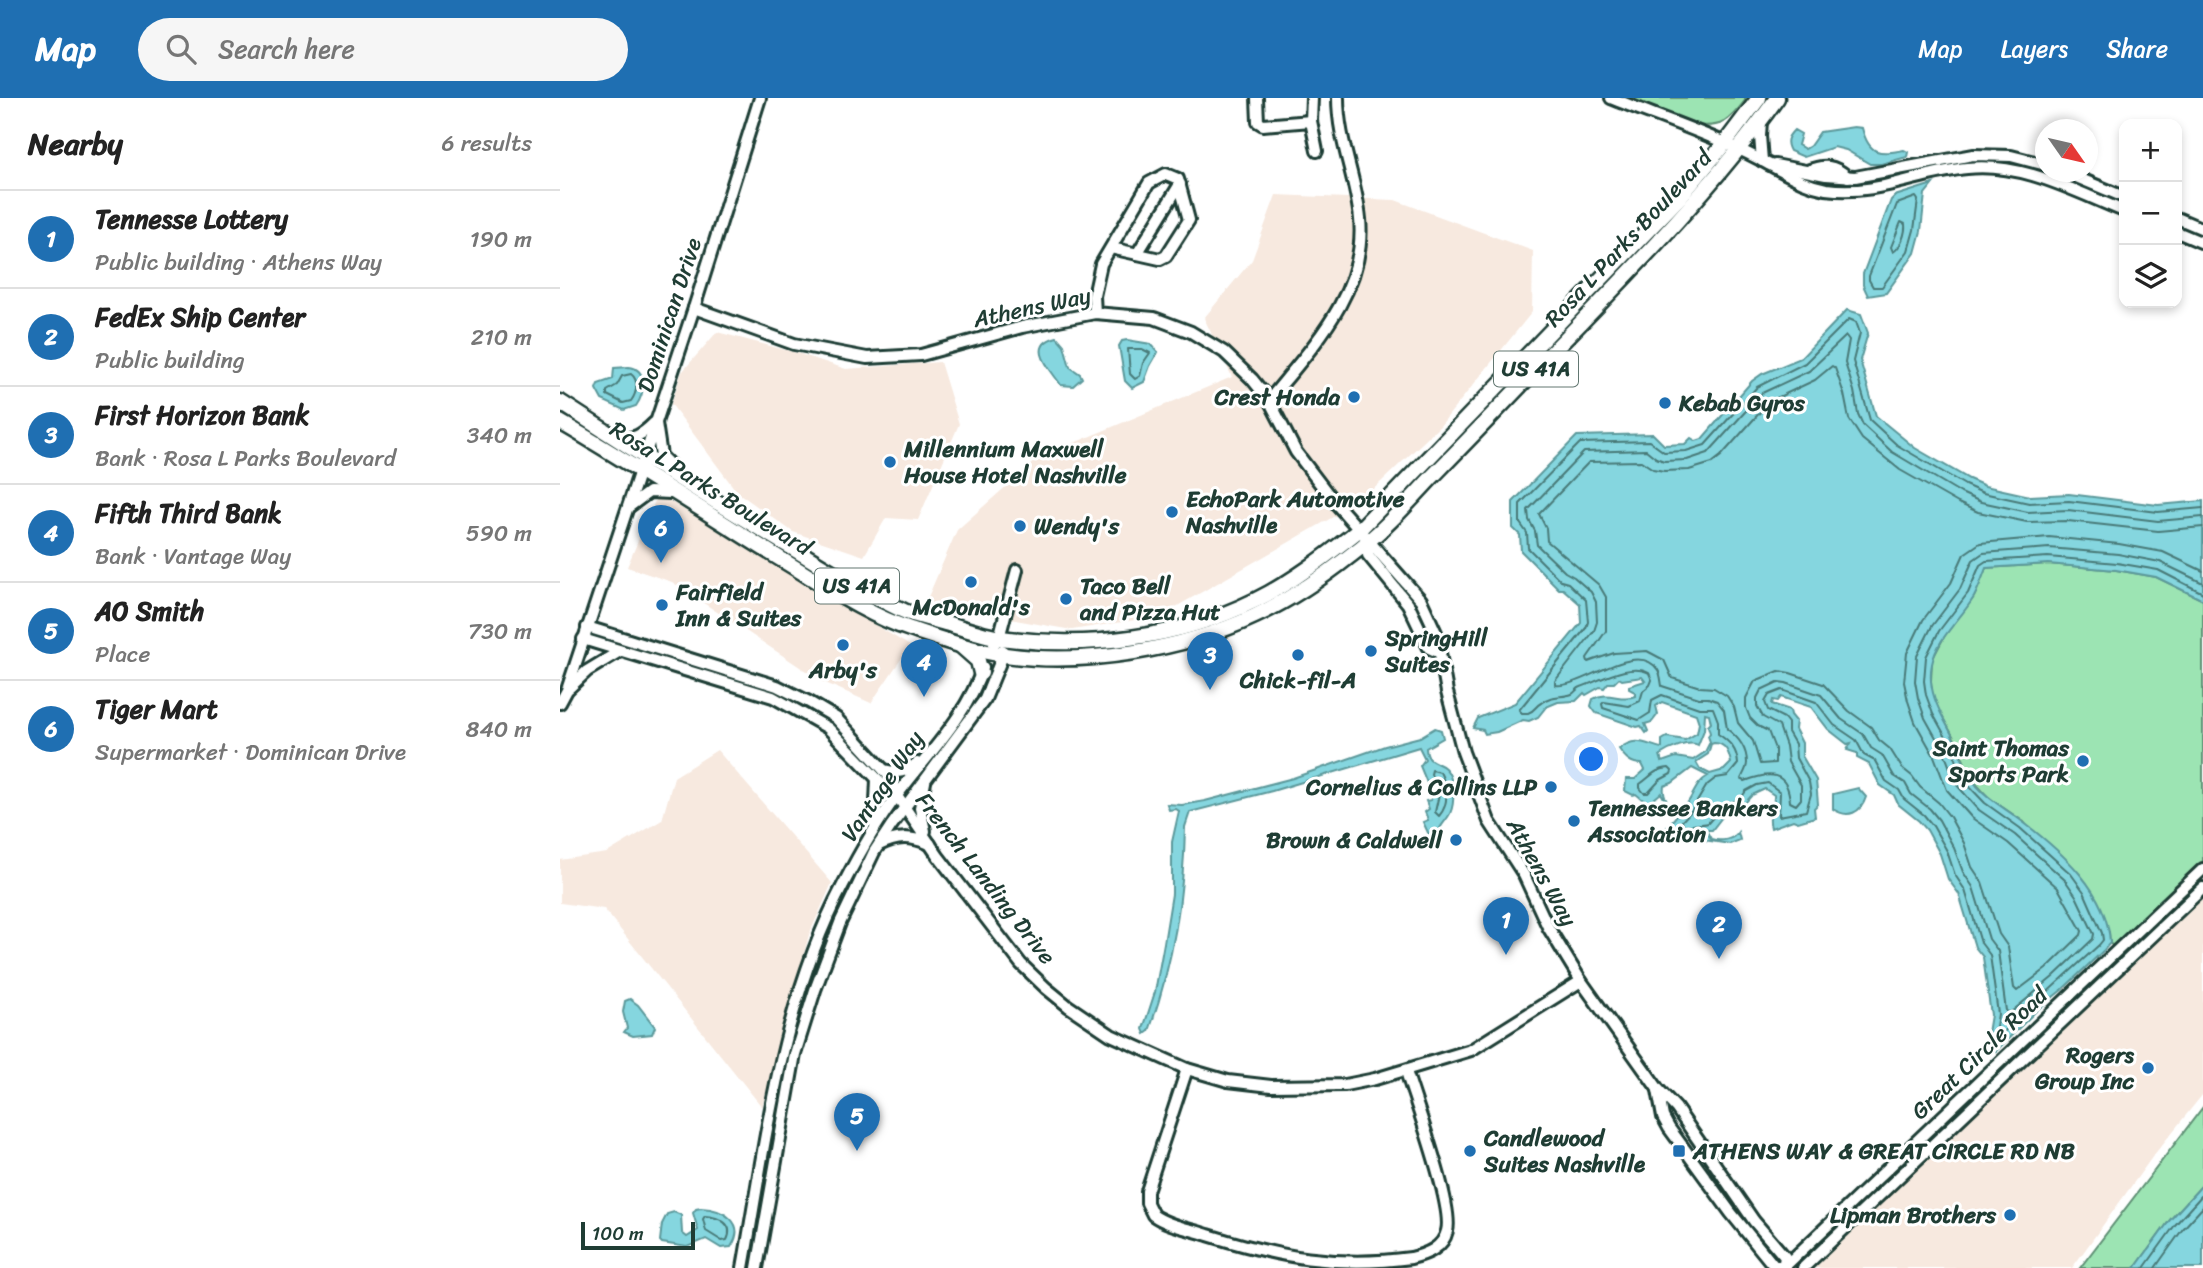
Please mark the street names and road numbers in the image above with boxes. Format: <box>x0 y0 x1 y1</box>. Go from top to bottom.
street label: Rosa L Parks Boulevard <box>1534 138 1724 337</box>
street label: Dominican Drive <box>625 232 714 398</box>
street label: Athens Way <box>969 275 1095 340</box>
road number: US 41A <box>1494 352 1578 386</box>
street label: Rosa L Parks Boulevard <box>601 410 822 568</box>
road number: US 41A <box>815 568 899 603</box>
street label: Vantage Way <box>830 722 935 851</box>
street label: French Landing Drive <box>905 783 1067 974</box>
street label: Athens Way <box>1494 809 1588 934</box>
street label: Great Circle Road <box>1901 975 2059 1130</box>

